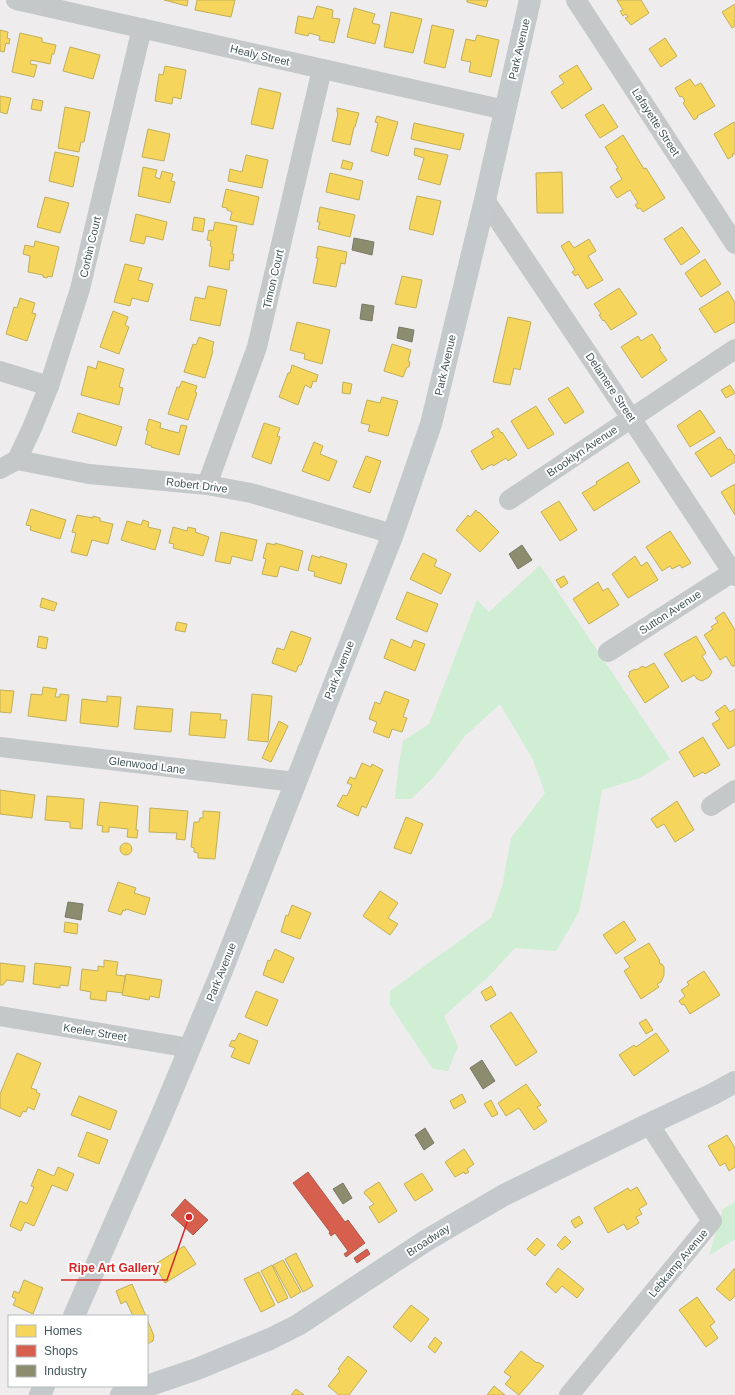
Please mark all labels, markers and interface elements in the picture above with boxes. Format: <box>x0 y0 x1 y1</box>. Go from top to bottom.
street label: Park Avenue <box>506 17 532 81</box>
street label: Healy Street <box>229 42 291 68</box>
street label: Lafayette Street <box>630 86 682 158</box>
street label: Corbin Court <box>77 215 103 279</box>
street label: Timon Court <box>260 248 286 310</box>
street label: Park Avenue <box>432 333 458 397</box>
street label: Delamere Street <box>584 350 638 424</box>
street label: Brooklyn Avenue <box>545 423 619 479</box>
street label: Robert Drive <box>166 475 228 495</box>
street label: Sutton Avenue <box>637 588 703 636</box>
street label: Park Avenue <box>322 639 356 701</box>
street label: Glenwood Lane <box>108 754 186 776</box>
street label: Park Avenue <box>204 941 238 1003</box>
street label: Keeler Street <box>62 1021 128 1043</box>
street label: Broadway <box>404 1221 452 1258</box>
street label: Lebkamp Avenue <box>646 1227 710 1299</box>
callout: Ripe Art Gallery <box>61 1256 167 1280</box>
text: Ripe Art Gallery <box>69 1261 159 1275</box>
legend <box>8 1315 148 1387</box>
text: Homes <box>44 1324 82 1338</box>
text: Shops <box>44 1344 78 1358</box>
text: Industry <box>44 1364 87 1378</box>

